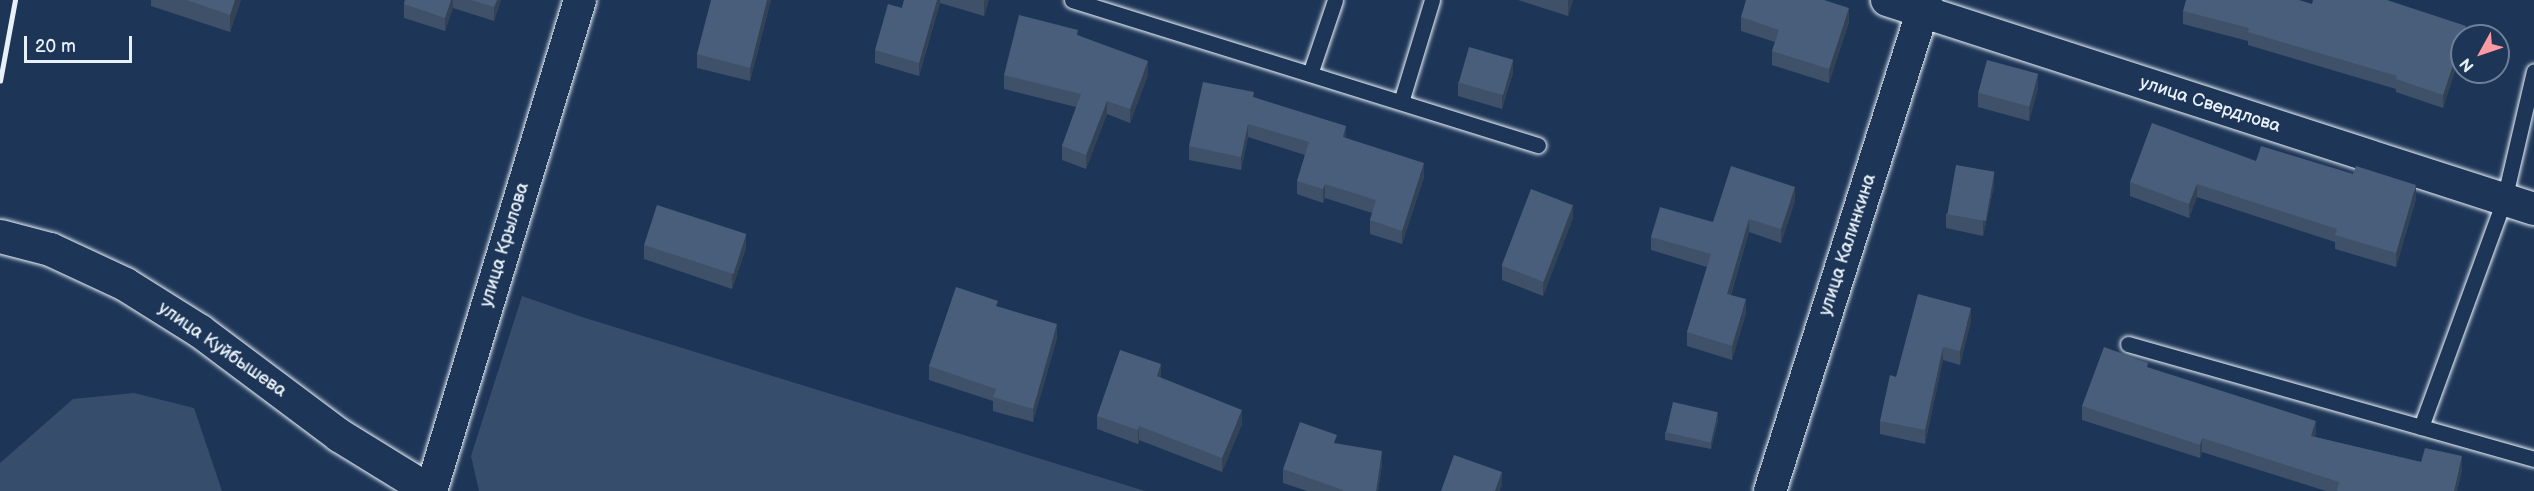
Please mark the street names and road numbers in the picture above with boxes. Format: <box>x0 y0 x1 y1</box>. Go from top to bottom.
street label: улица Свердлова <box>2137 72 2283 138</box>
street label: улица Калинкина <box>1815 171 1881 319</box>
street label: улица Крылова <box>476 180 534 310</box>
street label: улица Куйбышева <box>154 298 290 402</box>

